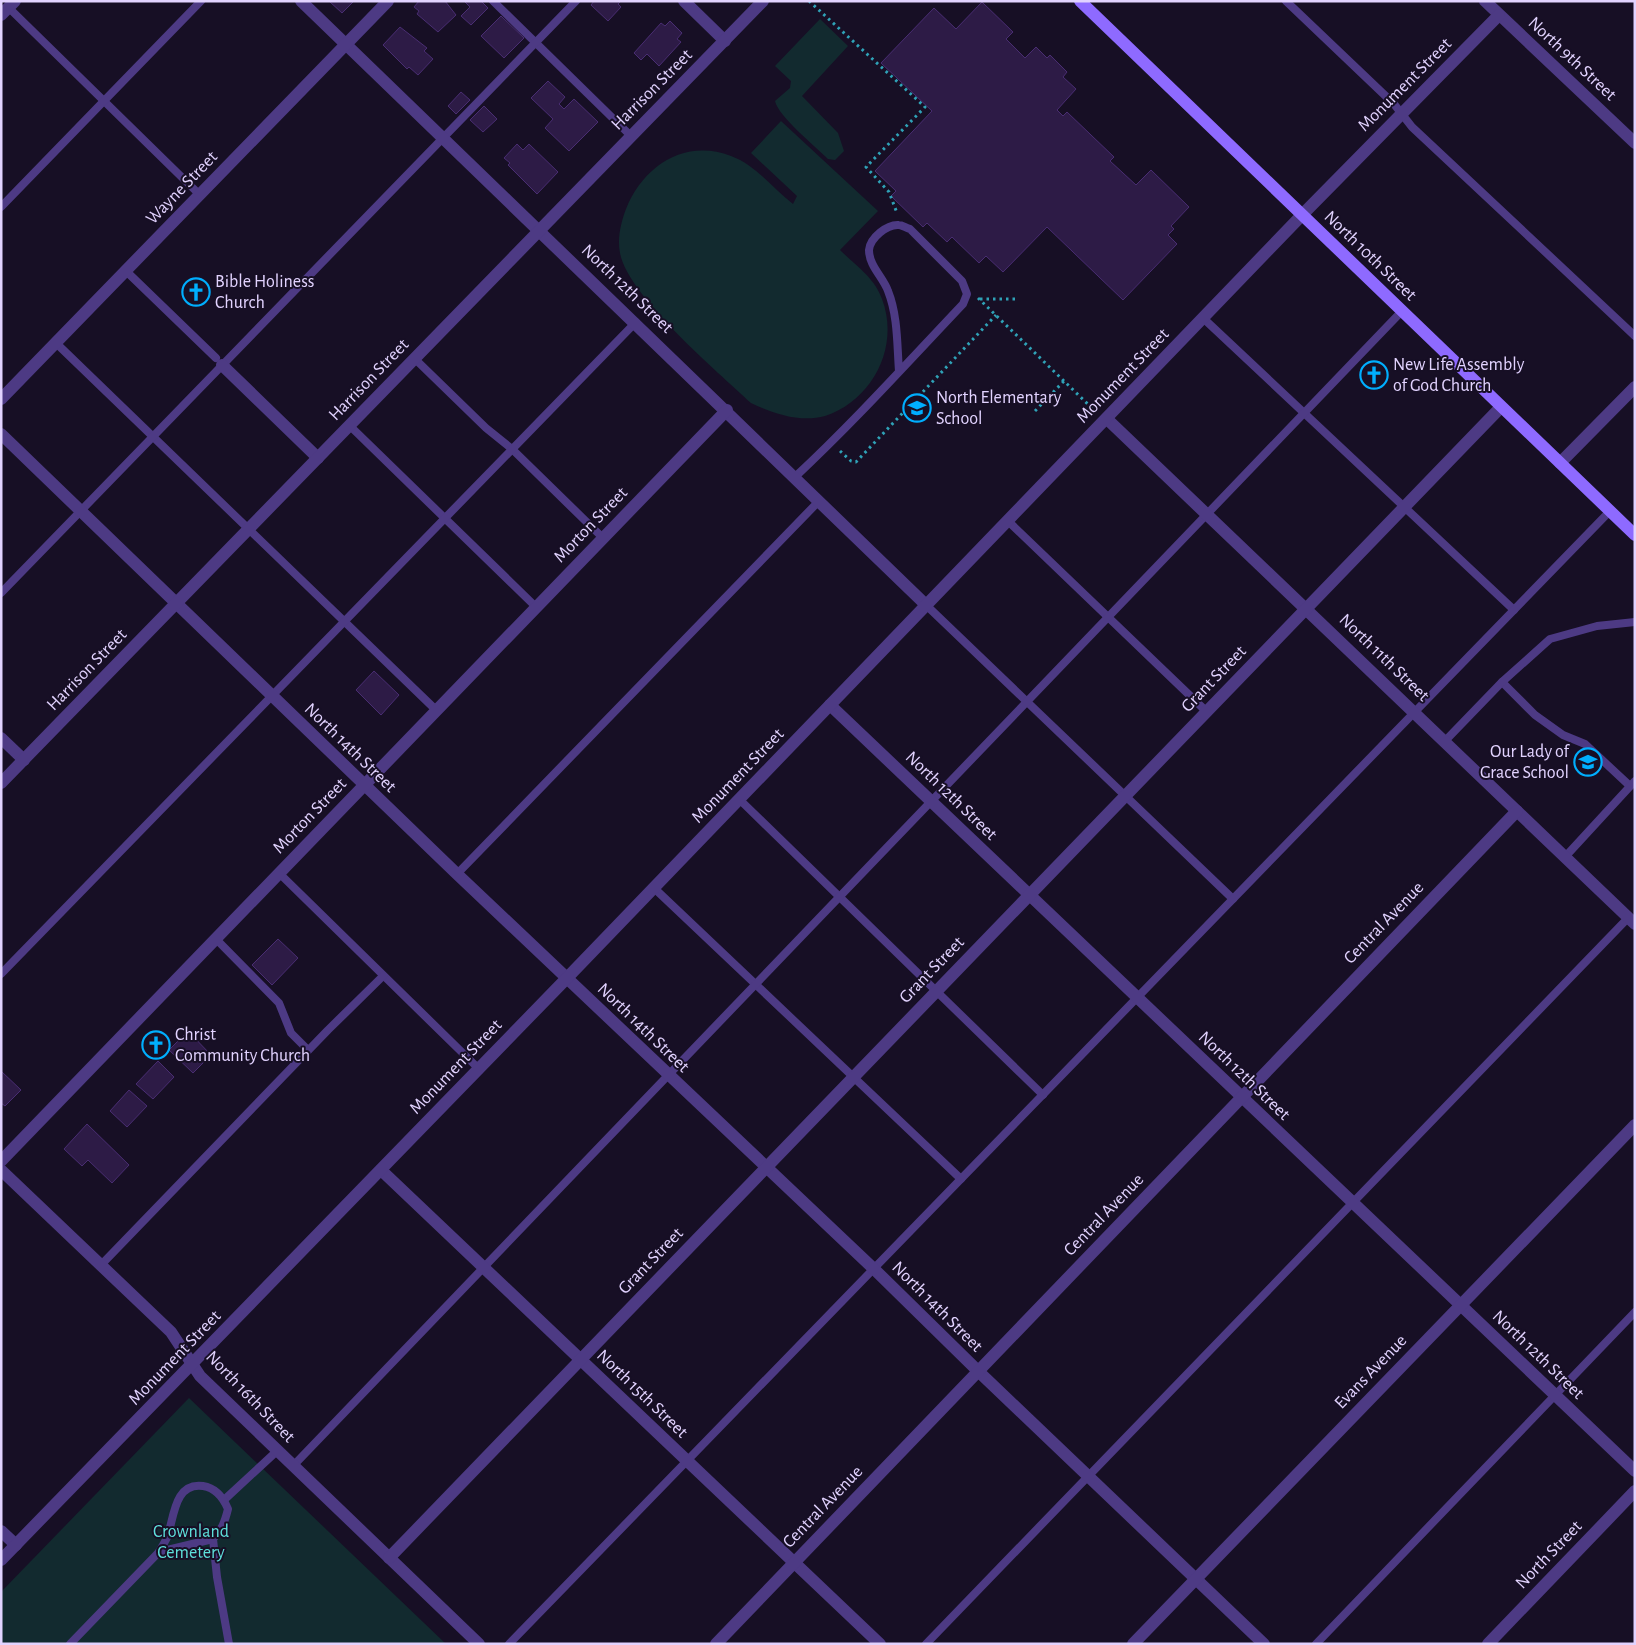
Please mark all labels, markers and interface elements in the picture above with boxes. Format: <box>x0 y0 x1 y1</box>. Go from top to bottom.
street label: North 9th Street <box>1524 14 1620 104</box>
street label: Monument Street <box>1355 35 1455 135</box>
street label: Harrison Street <box>608 46 696 134</box>
street label: Wayne Street <box>143 148 221 228</box>
street label: North 10th Street <box>1320 208 1420 305</box>
street label: North 12th Street <box>578 241 676 337</box>
place label: Bible Holiness Church <box>215 273 315 312</box>
church icon: Bible Holiness Church <box>181 277 211 307</box>
street label: Monument Street <box>1074 325 1173 427</box>
street label: Harrison Street <box>326 335 412 424</box>
place label: New Life Assembly of God Church <box>1393 356 1525 395</box>
church icon: New Life Assembly of God Church <box>1359 360 1389 390</box>
place label: North Elementary School <box>936 389 1062 428</box>
school or university icon: North Elementary School <box>902 393 932 423</box>
street label: Morton Street <box>551 484 631 566</box>
street label: North 11th Street <box>1336 611 1433 705</box>
street label: Harrison Street <box>44 625 130 714</box>
street label: Grant Street <box>1178 642 1250 716</box>
street label: North 14th Street <box>301 700 400 796</box>
street label: Monument Street <box>689 725 788 827</box>
place label: Our Lady of Grace School <box>1480 743 1571 782</box>
school or university icon: Our Lady of Grace School <box>1573 747 1603 777</box>
street label: North 12th Street <box>902 748 1000 844</box>
street label: Morton Street <box>270 775 350 857</box>
street label: Central Avenue <box>1341 879 1427 967</box>
street label: Grant Street <box>896 933 968 1007</box>
street label: North 14th Street <box>594 980 693 1076</box>
street label: Monument Street <box>407 1016 506 1118</box>
place label: Christ Community Church <box>175 1026 310 1065</box>
street label: North 12th Street <box>1195 1028 1293 1124</box>
church icon: Christ Community Church <box>141 1030 171 1060</box>
street label: Central Avenue <box>1061 1171 1147 1259</box>
street label: Grant Street <box>615 1224 687 1298</box>
street label: North 14th Street <box>888 1258 986 1356</box>
street label: Monument Street <box>126 1307 225 1409</box>
street label: North 12th Street <box>1489 1307 1587 1403</box>
street label: Evans Avenue <box>1332 1332 1410 1412</box>
street label: North 15th Street <box>593 1346 691 1442</box>
street label: North 16th Street <box>202 1348 298 1446</box>
street label: Central Avenue <box>780 1463 866 1551</box>
street label: North Street <box>1512 1517 1586 1592</box>
park label: Crownland Cemetery <box>153 1523 229 1562</box>

